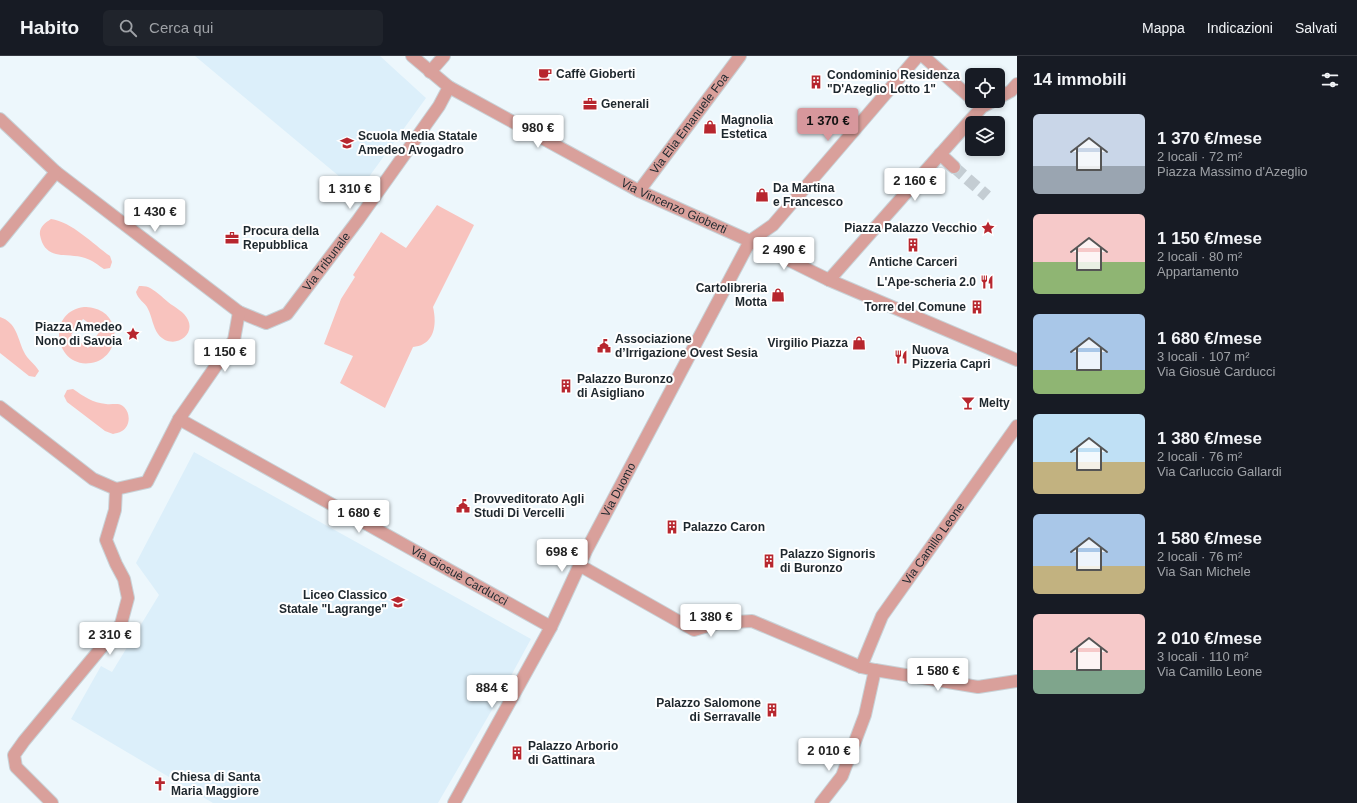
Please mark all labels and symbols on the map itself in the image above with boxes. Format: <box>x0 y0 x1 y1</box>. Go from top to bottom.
cafe icon: Caffè Gioberti <box>537 66 553 82</box>
place label: Caffè Gioberti <box>556 67 635 81</box>
place label: Condominio Residenza "D'Azeglio Lotto 1" <box>827 68 960 96</box>
street label: Via Elia Emanuele Foa <box>647 70 732 177</box>
building icon: Condominio Residenza "D'Azeglio Lotto 1" <box>808 74 824 90</box>
office icon: Generali <box>582 96 598 112</box>
place label: Generali <box>601 97 649 111</box>
pin: 1 370 € <box>791 108 865 142</box>
place label: Magnolia Estetica <box>721 113 773 141</box>
pin: 980 € <box>510 115 566 149</box>
shop icon: Magnolia Estetica <box>702 119 718 135</box>
place label: Scuola Media Statale Amedeo Avogadro <box>358 129 478 157</box>
school or university icon: Scuola Media Statale Amedeo Avogadro <box>339 135 355 151</box>
pin: 2 160 € <box>878 168 952 202</box>
pin: 1 310 € <box>313 176 387 210</box>
street label: Via Vincenzo Gioberti <box>619 176 729 237</box>
place label: Da Martina e Francesco <box>773 181 843 209</box>
shop icon: Da Martina e Francesco <box>754 187 770 203</box>
pin: 1 430 € <box>118 199 192 233</box>
place icon: Piazza Palazzo Vecchio <box>980 220 996 236</box>
place label: Piazza Palazzo Vecchio <box>844 221 977 235</box>
place label: Procura della Repubblica <box>243 224 319 252</box>
street label: Via Tribunale <box>300 229 353 294</box>
office icon: Procura della Repubblica <box>224 230 240 246</box>
pin: 2 490 € <box>747 237 821 271</box>
building icon: Antiche Carceri <box>905 237 921 253</box>
place label: Antiche Carceri <box>869 255 957 269</box>
restaurant icon: L'Ape-scheria 2.0 <box>979 274 995 290</box>
place label: L'Ape-scheria 2.0 <box>877 275 976 289</box>
place label: Cartolibreria Motta <box>696 281 767 309</box>
shop icon: Cartolibreria Motta <box>770 287 786 303</box>
building icon: Torre del Comune <box>969 299 985 315</box>
place label: Torre del Comune <box>864 300 966 314</box>
place label: Piazza Amedeo Nono di Savoia <box>35 320 122 348</box>
place icon: Piazza Amedeo Nono di Savoia <box>125 326 141 342</box>
place label: Associazione d’Irrigazione Ovest Sesia <box>615 332 758 360</box>
shop icon: Virgilio Piazza <box>851 335 867 351</box>
place label: Virgilio Piazza <box>768 336 848 350</box>
public building icon: Associazione d’Irrigazione Ovest Sesia <box>596 338 612 354</box>
pin: 1 150 € <box>188 339 262 373</box>
place label: Nuova Pizzeria Capri <box>912 343 991 371</box>
restaurant icon: Nuova Pizzeria Capri <box>893 349 909 365</box>
place label: Palazzo Buronzo di Asigliano <box>577 372 673 400</box>
building icon: Palazzo Buronzo di Asigliano <box>558 378 574 394</box>
bar icon: Melty <box>960 395 976 411</box>
place label: Melty <box>979 396 1010 410</box>
street label: Via Duomo <box>598 460 639 519</box>
place label: Provveditorato Agli Studi Di Vercelli <box>474 492 584 520</box>
public building icon: Provveditorato Agli Studi Di Vercelli <box>455 498 471 514</box>
pin: 1 680 € <box>322 500 396 534</box>
street label: Via Camillo Leone <box>900 500 968 587</box>
building icon: Palazzo Caron <box>664 519 680 535</box>
place label: Palazzo Caron <box>683 520 765 534</box>
pin: 698 € <box>534 539 590 573</box>
street label: Via Giosuè Carducci <box>408 543 510 608</box>
place label: Palazzo Signoris di Buronzo <box>780 547 876 575</box>
building icon: Palazzo Signoris di Buronzo <box>761 553 777 569</box>
place label: Liceo Classico Statale "Lagrange" <box>279 588 387 616</box>
school or university icon: Liceo Classico Statale "Lagrange" <box>390 594 406 610</box>
pin: 1 380 € <box>674 604 748 638</box>
pin: 2 310 € <box>73 622 147 656</box>
pin: 1 580 € <box>901 658 975 692</box>
pin: 884 € <box>464 675 520 709</box>
place label: Palazzo Salomone di Serravalle <box>656 696 761 724</box>
building icon: Palazzo Salomone di Serravalle <box>764 702 780 718</box>
pin: 2 010 € <box>792 738 866 772</box>
place label: Palazzo Arborio di Gattinara <box>528 739 618 767</box>
building icon: Palazzo Arborio di Gattinara <box>509 745 525 761</box>
place label: Chiesa di Santa Maria Maggiore <box>171 770 261 798</box>
church icon: Chiesa di Santa Maria Maggiore <box>152 776 168 792</box>

